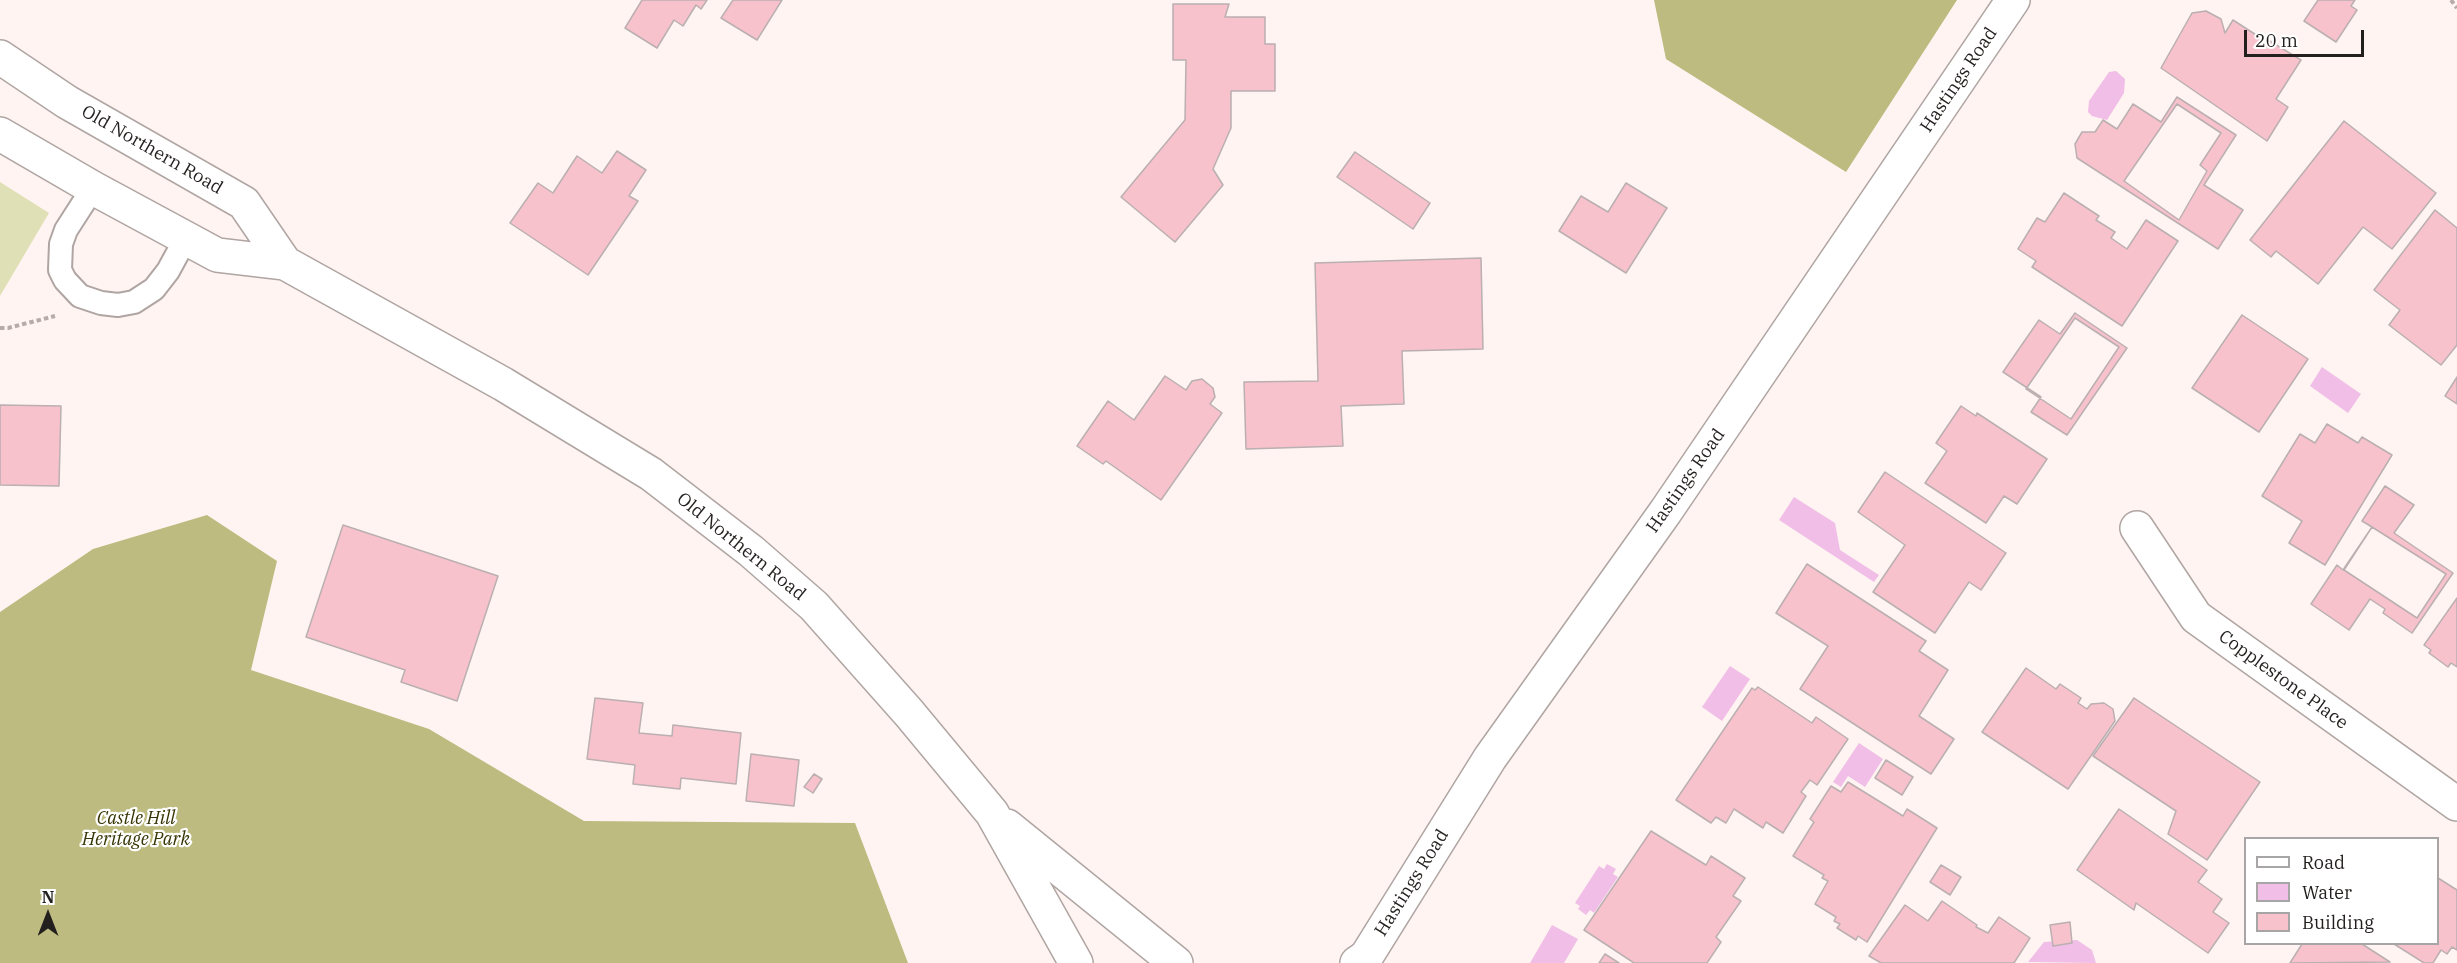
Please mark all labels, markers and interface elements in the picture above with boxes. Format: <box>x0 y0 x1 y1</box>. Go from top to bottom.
scale bar <box>2247 18 2367 56</box>
street label: Hastings Road <box>1916 23 2002 137</box>
text: 20 m <box>2255 29 2298 52</box>
street label: Old Northern Road <box>78 101 226 199</box>
street label: Hastings Road <box>1642 425 1730 537</box>
street label: Old Northern Road <box>672 488 810 606</box>
street label: Copplestone Place <box>2214 626 2352 734</box>
park label: Castle Hill Heritage Park <box>82 808 190 850</box>
street label: Hastings Road <box>1371 826 1453 940</box>
legend <box>2244 837 2439 945</box>
text: Road <box>2302 851 2345 874</box>
text: Water <box>2302 881 2352 904</box>
north arrow <box>18 885 78 945</box>
text: N <box>42 887 54 907</box>
text: Building <box>2302 911 2374 934</box>

